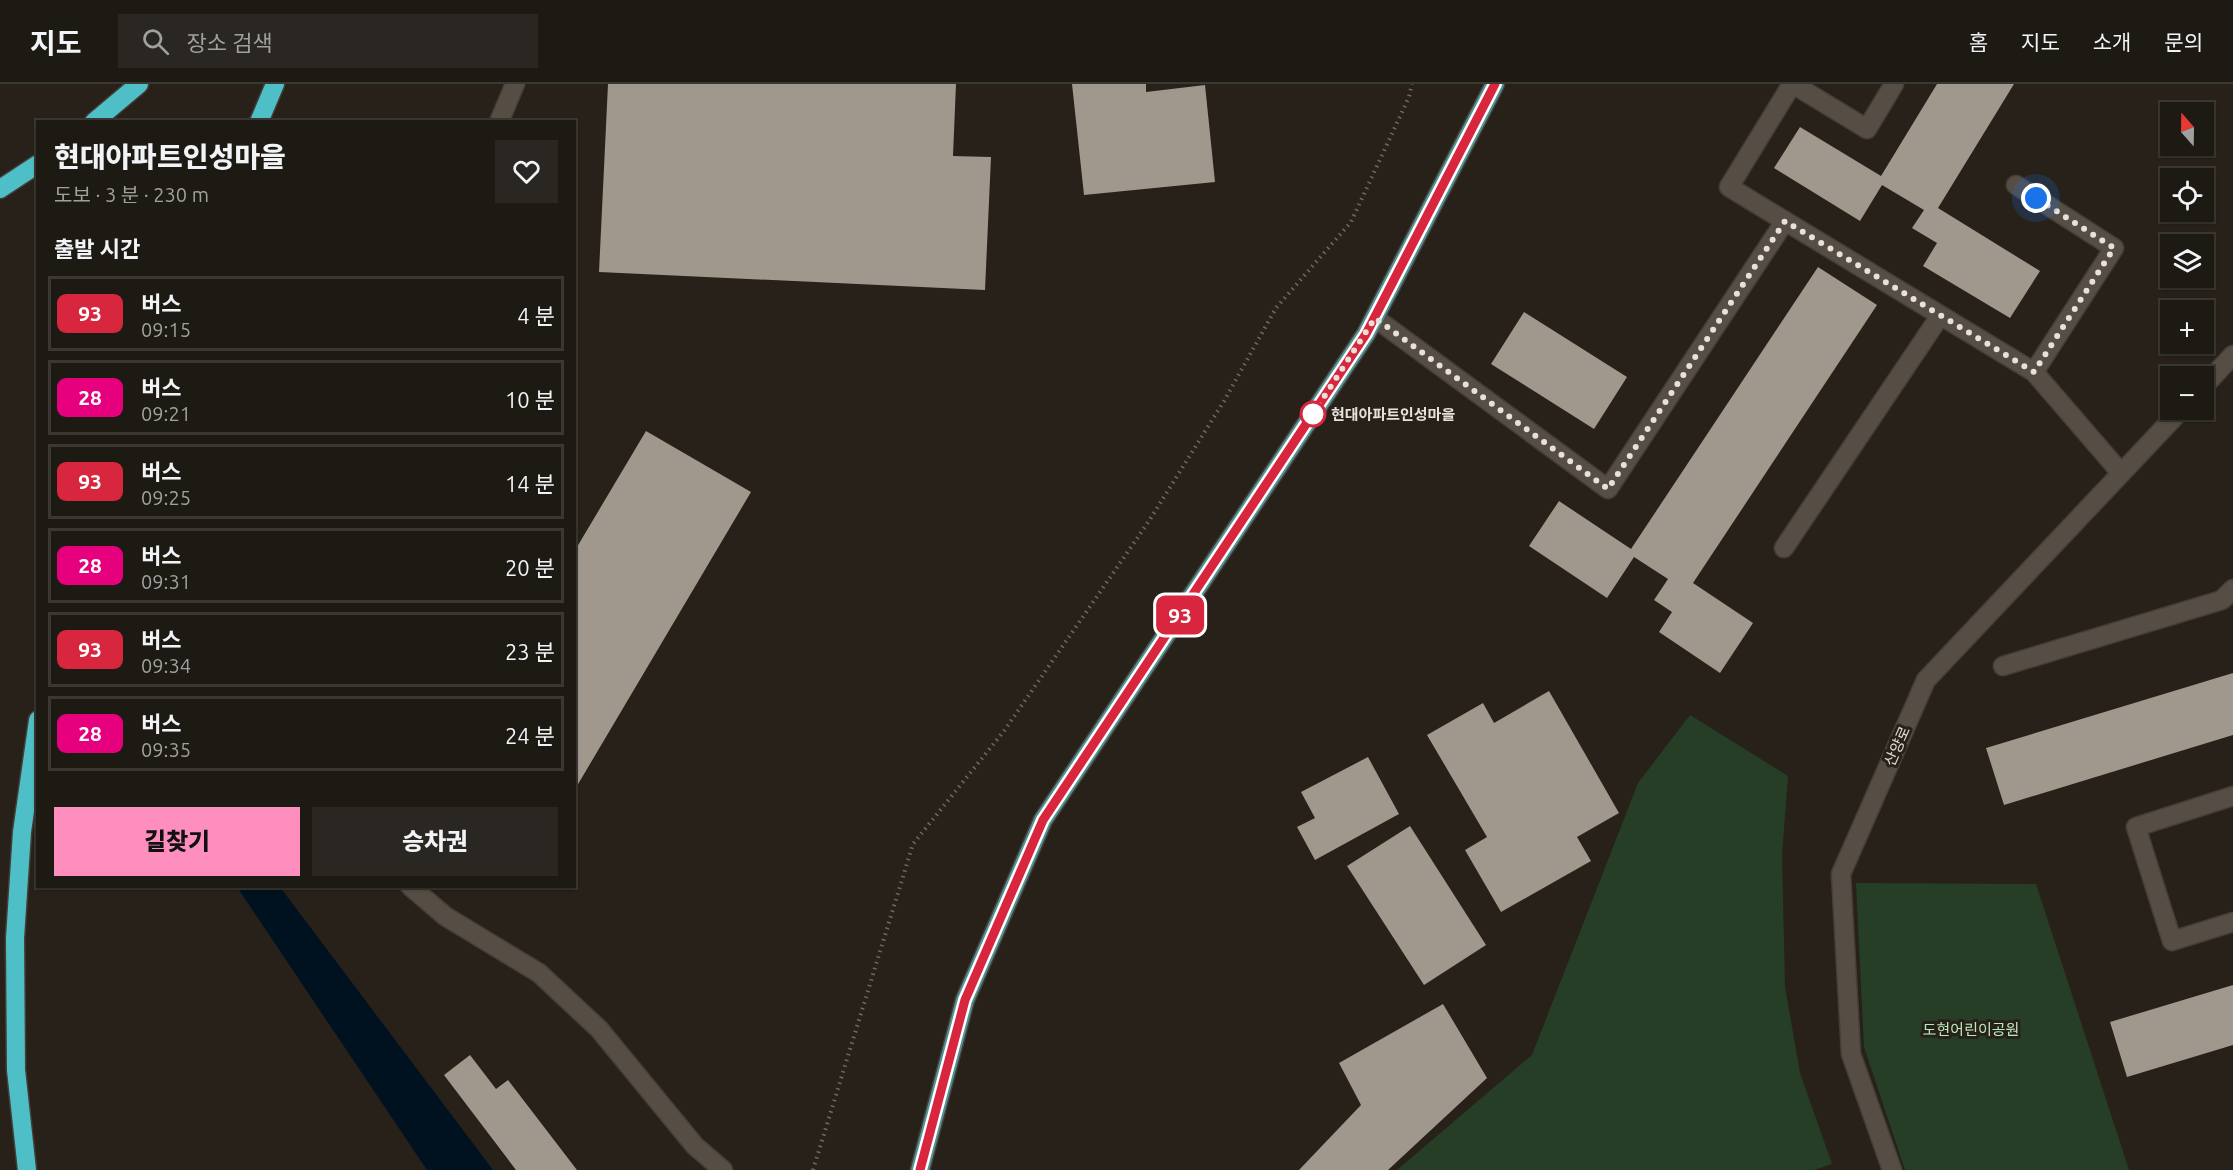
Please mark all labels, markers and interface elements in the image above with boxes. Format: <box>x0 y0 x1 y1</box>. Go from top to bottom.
search box <box>118 14 538 68</box>
icon: search <box>139 25 172 58</box>
text: 지도 <box>30 27 82 58</box>
text: 장소 검색 <box>187 30 273 55</box>
text: 홈 <box>1969 30 1988 54</box>
text: 지도 <box>2021 30 2060 54</box>
text: 소개 <box>2093 30 2131 54</box>
text: 문의 <box>2164 30 2203 54</box>
north arrow <box>2160 102 2214 156</box>
map controls <box>2160 102 2214 420</box>
button: heart <box>495 140 558 203</box>
text: 현대아파트인성마을 <box>54 141 286 172</box>
button: locate <box>2160 168 2214 222</box>
text: 도보 · 3 분 · 230 m <box>54 183 209 206</box>
your location <box>2021 183 2051 213</box>
button: layers <box>2160 234 2214 288</box>
text: 출발 시간 <box>54 236 140 261</box>
text: 버스 <box>141 291 181 316</box>
button: + <box>2160 300 2214 354</box>
text: 93 <box>78 301 102 325</box>
text: 4 분 <box>517 303 555 328</box>
text: 09:15 <box>141 318 191 341</box>
button: − <box>2160 366 2214 420</box>
text: 버스 <box>141 375 181 400</box>
text: 28 <box>78 385 102 409</box>
text: 10 분 <box>505 387 555 412</box>
marker: 현대아파트인성마을 <box>1300 401 1326 427</box>
text: 09:21 <box>141 402 191 425</box>
place label: 현대아파트인성마을 <box>1331 406 1455 423</box>
text: 버스 <box>141 459 181 484</box>
text: 93 <box>78 469 102 493</box>
text: 14 분 <box>505 471 555 496</box>
text: 09:25 <box>141 486 191 509</box>
text: 버스 <box>141 543 181 568</box>
text: 28 <box>78 553 102 577</box>
text: 20 분 <box>505 555 555 580</box>
text: 09:31 <box>141 570 191 593</box>
line badge: 93 <box>1153 596 1207 634</box>
text: 93 <box>1168 603 1192 627</box>
text: 버스 <box>141 627 181 652</box>
text: 93 <box>78 637 102 661</box>
text: 23 분 <box>505 639 555 664</box>
text: 09:34 <box>141 654 191 677</box>
text: 버스 <box>141 711 181 736</box>
text: 28 <box>78 721 102 745</box>
text: 24 분 <box>505 723 555 748</box>
street label: 산양로 <box>1881 724 1913 768</box>
text: 09:35 <box>141 738 191 761</box>
button: 길찾기 <box>54 807 300 876</box>
button: 승차권 <box>312 807 558 876</box>
park label: 도현어린이공원 <box>1923 1021 2019 1038</box>

